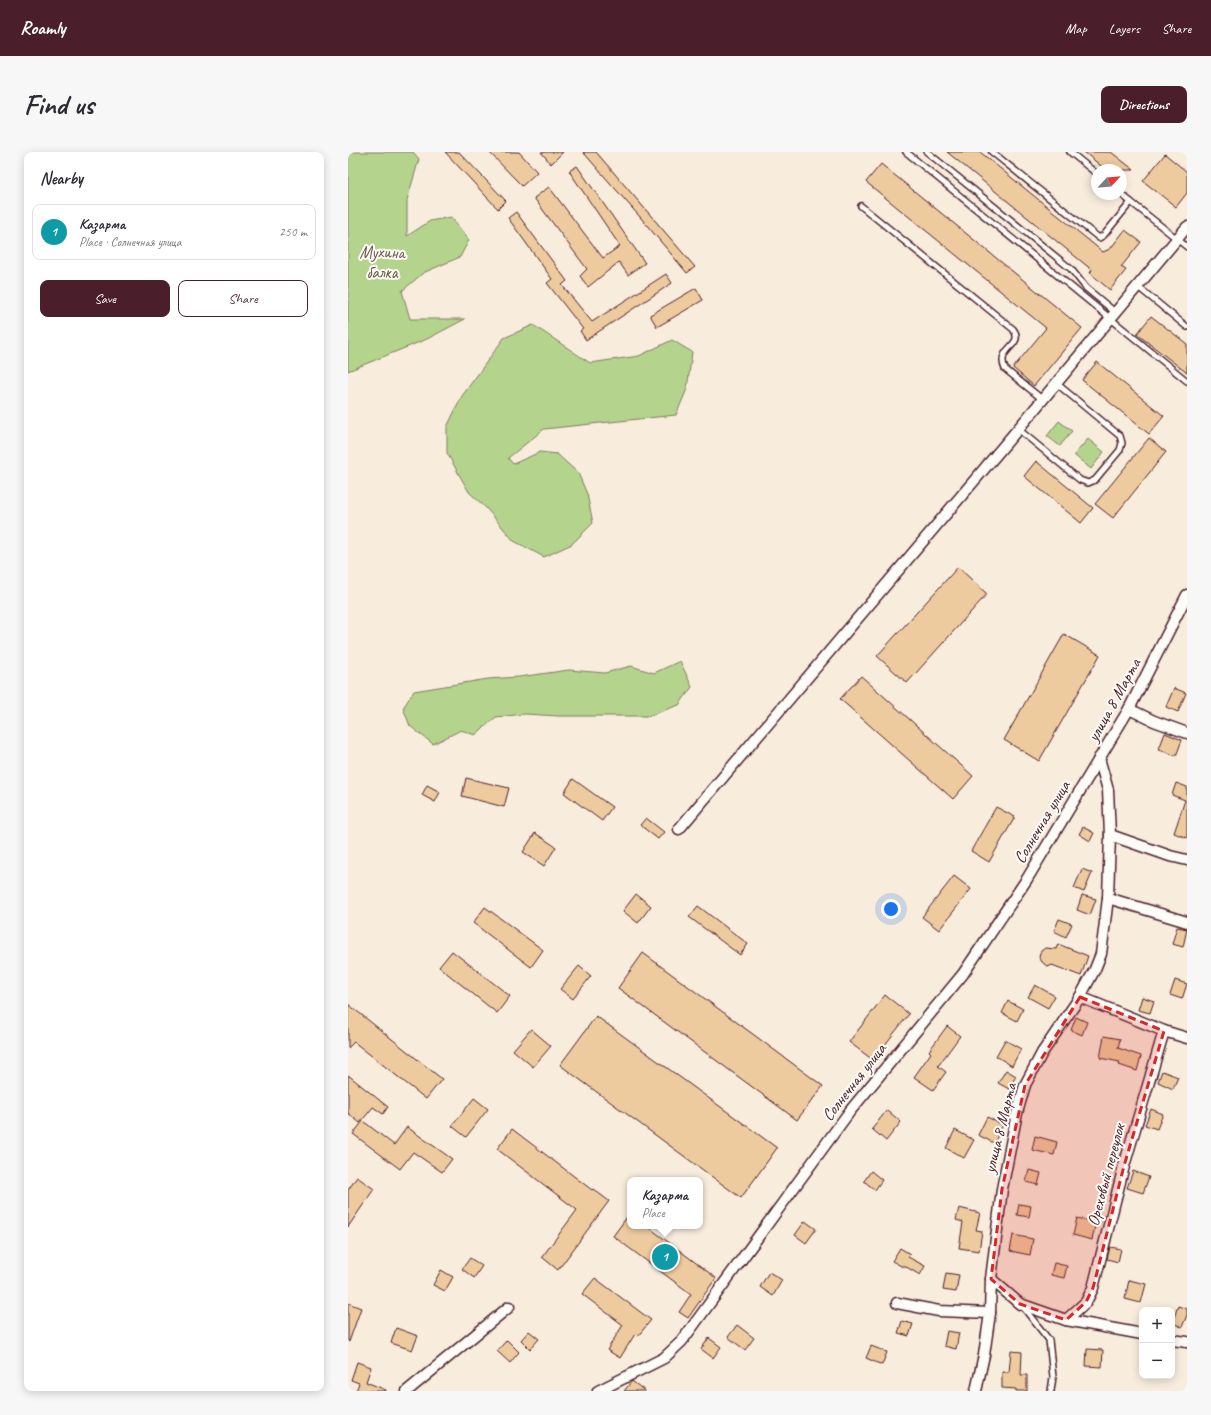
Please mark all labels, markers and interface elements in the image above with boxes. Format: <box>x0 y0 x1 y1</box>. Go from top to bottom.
text: Roamly <box>20 16 66 40</box>
text: Map <box>1065 20 1087 37</box>
text: Layers <box>1109 20 1140 37</box>
text: Share <box>1162 20 1191 37</box>
button: Directions <box>1101 86 1187 123</box>
text: Find us <box>24 87 94 122</box>
north arrow <box>1091 164 1127 200</box>
text: Nearby <box>40 168 83 189</box>
text: Казарма <box>79 215 125 234</box>
text: 1 <box>51 224 57 240</box>
text: 250 m <box>279 224 307 240</box>
text: Place · Солнечная улица <box>79 234 181 250</box>
park label: Мухина балка <box>359 242 407 283</box>
button: Save <box>40 280 170 317</box>
button: Share <box>178 280 308 317</box>
street label: улица 8 Марта <box>1082 654 1146 746</box>
street label: Солнечная улица <box>1009 775 1076 867</box>
your location <box>881 899 901 919</box>
street label: Солнечная улица <box>817 1038 892 1125</box>
street label: улица 8 Марта <box>978 1080 1022 1176</box>
street label: Ореховый переулок <box>1082 1120 1130 1228</box>
popup <box>627 1177 703 1229</box>
text: Казарма <box>642 1186 688 1205</box>
text: Place <box>642 1205 665 1221</box>
pin: 1 <box>652 1242 678 1272</box>
map controls <box>1139 1307 1175 1379</box>
button: + <box>1139 1307 1175 1343</box>
button: − <box>1139 1343 1175 1379</box>

